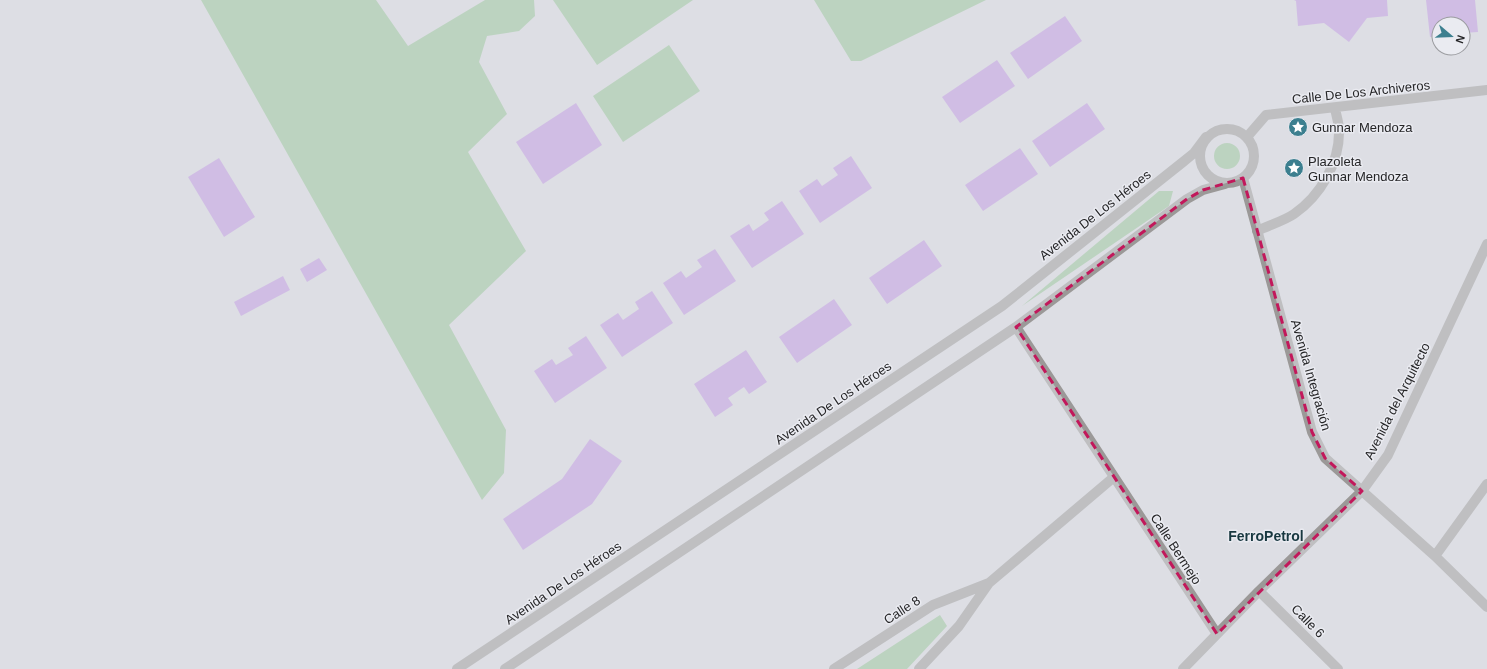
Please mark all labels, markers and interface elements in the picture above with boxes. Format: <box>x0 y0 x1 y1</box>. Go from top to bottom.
north arrow <box>1431 16 1471 56</box>
text: N <box>1453 34 1467 45</box>
street label: Calle De Los Archiveros <box>1291 77 1431 107</box>
place icon: Gunnar Mendoza <box>1287 116 1309 138</box>
place label: Gunnar Mendoza <box>1312 120 1413 135</box>
place label: Plazoleta Gunnar Mendoza <box>1308 154 1409 184</box>
place icon: Plazoleta Gunnar Mendoza <box>1283 157 1305 179</box>
street label: Avenida De Los Héroes <box>1036 167 1154 263</box>
street label: Avenida Integración <box>1288 318 1334 432</box>
street label: Avenida del Arquitecto <box>1361 340 1433 462</box>
street label: Avenida De Los Héroes <box>772 358 894 448</box>
street label: Calle Bermejo <box>1147 511 1205 587</box>
district label: FerroPetrol <box>1228 528 1304 544</box>
street label: Avenida De Los Héroes <box>502 538 624 628</box>
street label: Calle 8 <box>881 593 923 627</box>
street label: Calle 6 <box>1288 601 1328 641</box>

